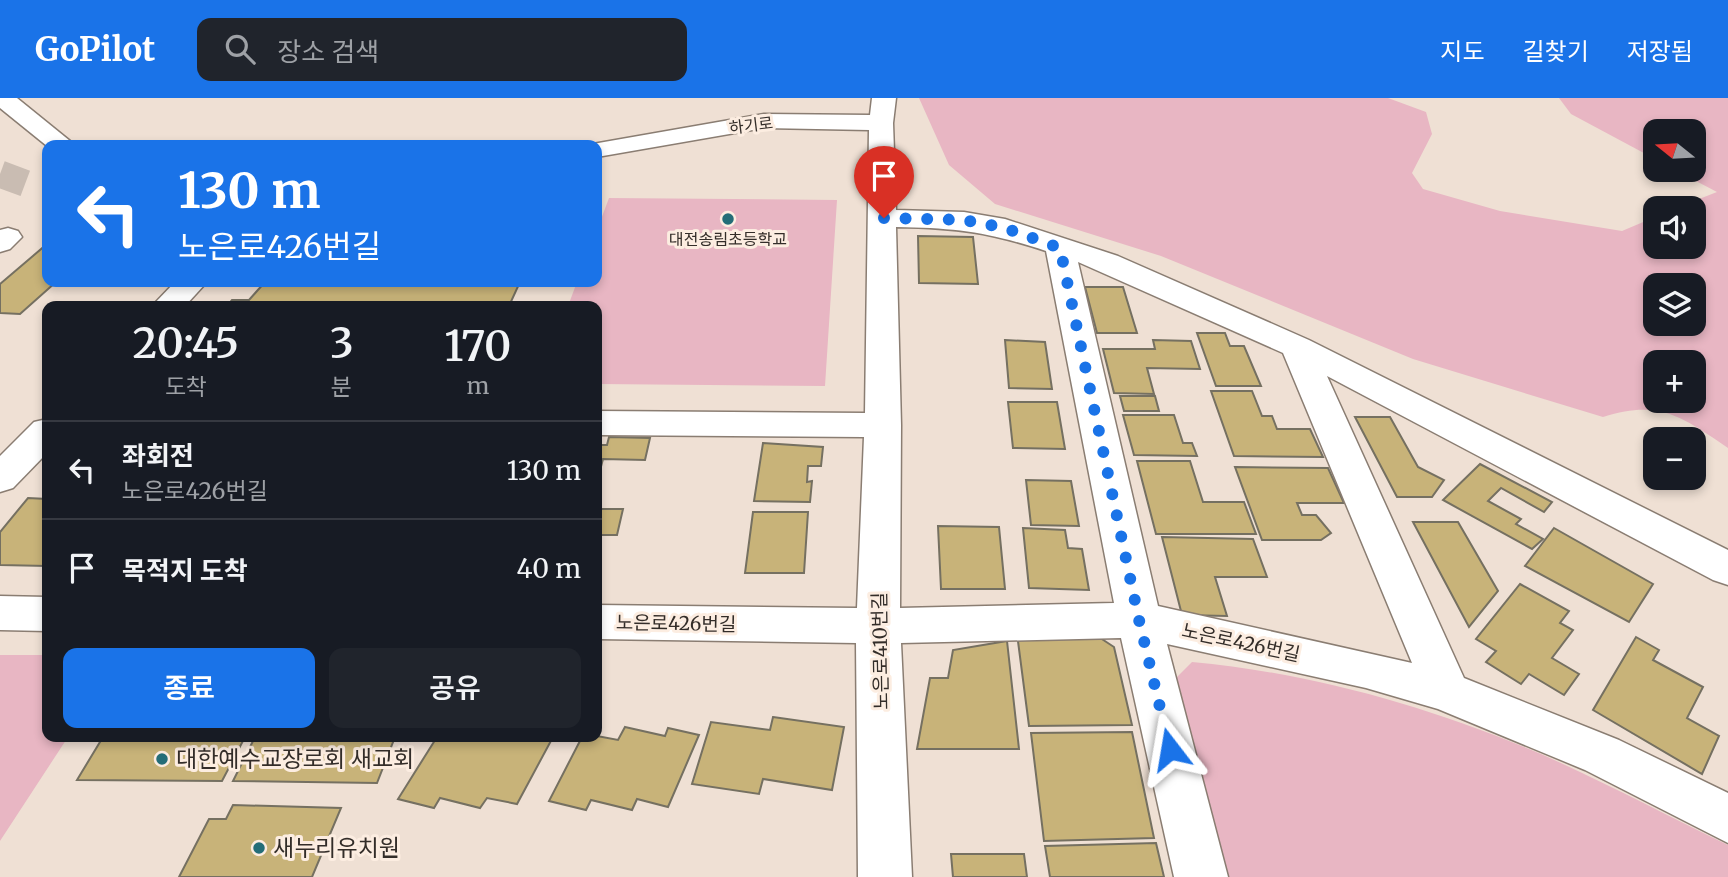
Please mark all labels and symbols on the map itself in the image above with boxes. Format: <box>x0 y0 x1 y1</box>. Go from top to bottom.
street label: 하기로 <box>728 112 774 138</box>
north arrow <box>1643 119 1706 182</box>
pin <box>854 146 914 218</box>
marker: 대전송림초등학교 <box>720 211 736 227</box>
place label: 대전송림초등학교 <box>669 229 787 249</box>
street label: 노은로410번길 <box>867 592 893 710</box>
street label: 노은로426번길 <box>616 610 736 636</box>
street label: 노은로426번길 <box>1180 618 1302 666</box>
position arrow <box>1133 712 1207 786</box>
place label: 대한예수교장로회 새교회 <box>176 744 414 773</box>
marker: 대한예수교장로회 새교회 <box>154 751 170 767</box>
place label: 새누리유치원 <box>273 833 400 862</box>
marker: 새누리유치원 <box>251 840 267 856</box>

